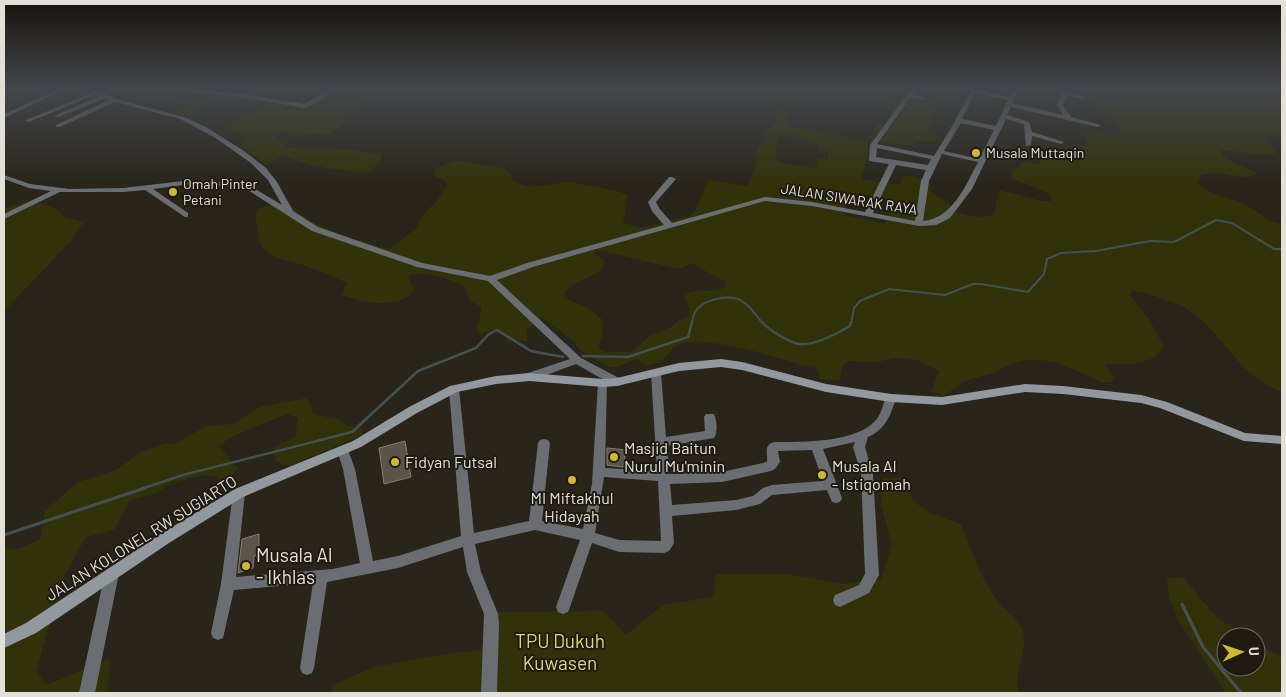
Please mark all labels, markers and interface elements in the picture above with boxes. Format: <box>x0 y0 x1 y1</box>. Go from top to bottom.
place label: Musala Muttaqin <box>986 144 1084 161</box>
marker: Musala Muttaqin <box>970 147 982 159</box>
place label: Omah Pinter Petani <box>183 175 258 208</box>
street label: JALAN SIWARAK RAYA <box>780 179 919 218</box>
marker: Omah Pinter Petani <box>167 186 179 198</box>
place label: Masjid Baitun Nurul Mu'minin <box>624 438 725 475</box>
marker: Masjid Baitun Nurul Mu'minin <box>608 451 620 463</box>
place label: Fidyan Futsal <box>405 452 497 471</box>
marker: Fidyan Futsal <box>389 456 401 468</box>
place label: Musala Al - Istiqomah <box>832 456 911 493</box>
marker: Musala Al - Istiqomah <box>816 469 828 481</box>
street label: JALAN KOLONEL RW SUGIARTO <box>42 471 240 604</box>
marker: MI Miftakhul Hidayah <box>566 474 578 486</box>
place label: MI Miftakhul Hidayah <box>531 488 613 525</box>
place label: Musala Al - Ikhlas <box>256 543 332 588</box>
marker: Musala Al - Ikhlas <box>240 560 252 572</box>
north arrow <box>1216 627 1266 677</box>
park label: TPU Dukuh Kuwasen <box>515 629 605 674</box>
text: U <box>1246 646 1263 656</box>

